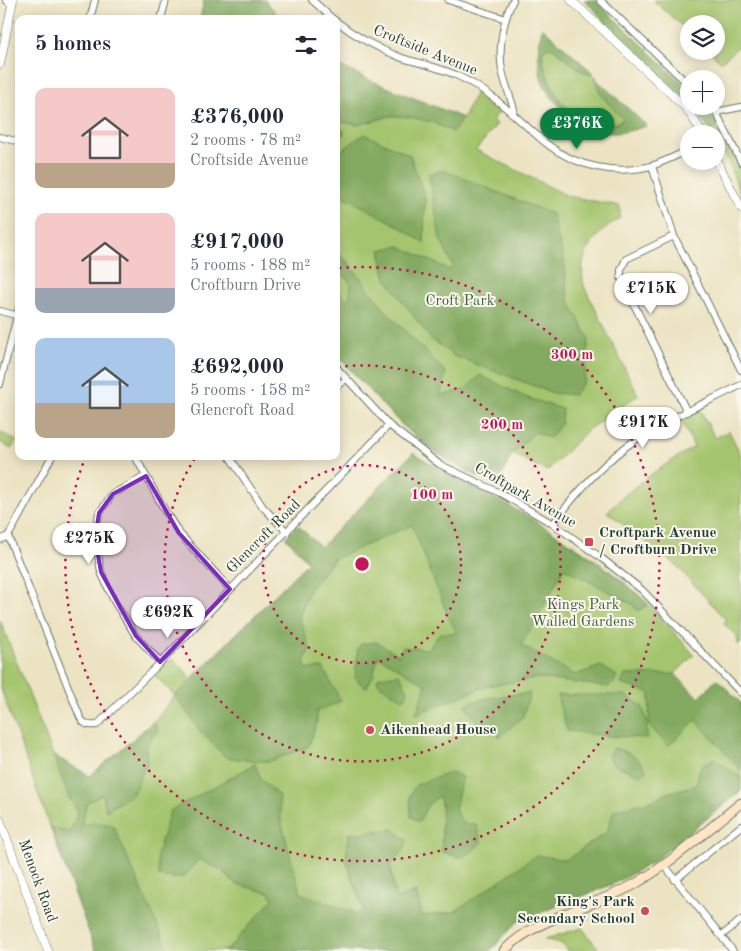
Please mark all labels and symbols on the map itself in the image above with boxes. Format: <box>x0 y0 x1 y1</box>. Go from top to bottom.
street label: Croftside Avenue <box>371 23 479 79</box>
pin: £376K <box>542 108 612 150</box>
pin: £715K <box>616 272 686 315</box>
park label: Croft Park <box>426 294 495 309</box>
text: 300 m <box>551 348 593 363</box>
pin: £917K <box>608 406 678 449</box>
text: 200 m <box>481 418 523 433</box>
street label: Croftpark Avenue <box>472 461 579 531</box>
text: 100 m <box>411 488 453 503</box>
street label: Glencroft Road <box>224 497 304 577</box>
pin: £275K <box>54 522 124 565</box>
place label: Croftpark Avenue / Croftburn Drive <box>599 526 717 558</box>
marker: Croftpark Avenue / Croftburn Drive <box>583 536 595 548</box>
centre of rings <box>353 555 371 573</box>
pin: £692K <box>133 596 203 639</box>
park label: Kings Park Walled Gardens <box>532 598 634 630</box>
place label: Aikenhead House <box>380 723 497 738</box>
marker: Aikenhead House <box>364 724 376 736</box>
street label: Menock Road <box>15 838 59 925</box>
place label: King's Park Secondary School <box>517 895 636 927</box>
marker: King's Park Secondary School <box>639 905 651 917</box>

